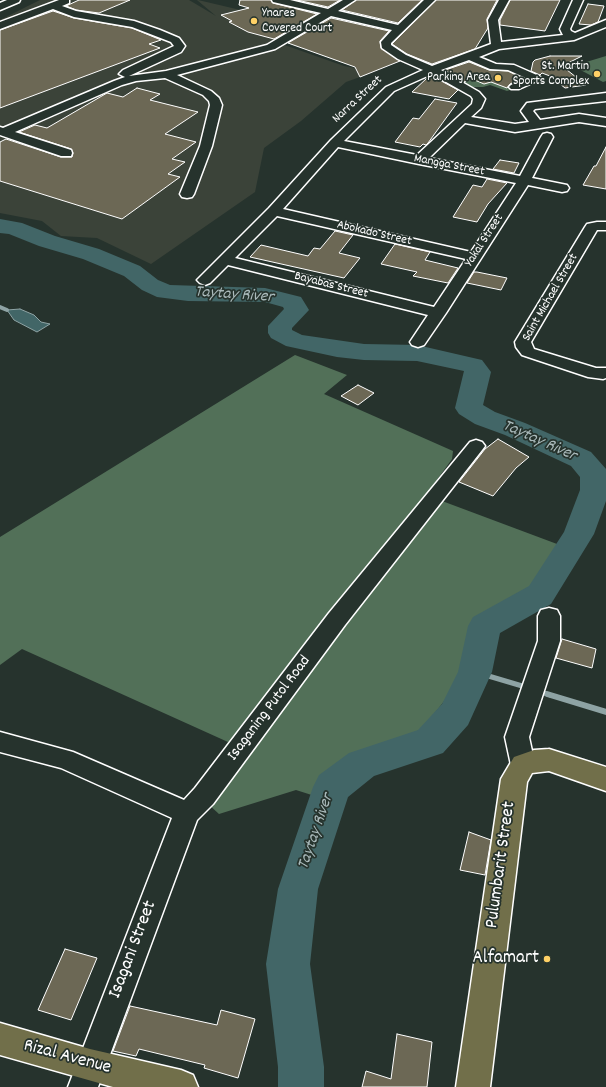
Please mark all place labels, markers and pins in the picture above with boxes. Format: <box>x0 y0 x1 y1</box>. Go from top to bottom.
place label: Ynares Covered Court <box>262 6 332 37</box>
marker: Ynares Covered Court <box>249 16 259 26</box>
place label: St. Martin Sports Complex <box>513 59 589 90</box>
marker: St. Martin Sports Complex <box>592 69 602 79</box>
place label: Parking Area <box>427 70 490 86</box>
marker: Parking Area <box>493 73 503 83</box>
place label: Alfamart <box>472 948 539 970</box>
marker: Alfamart <box>542 954 552 964</box>

